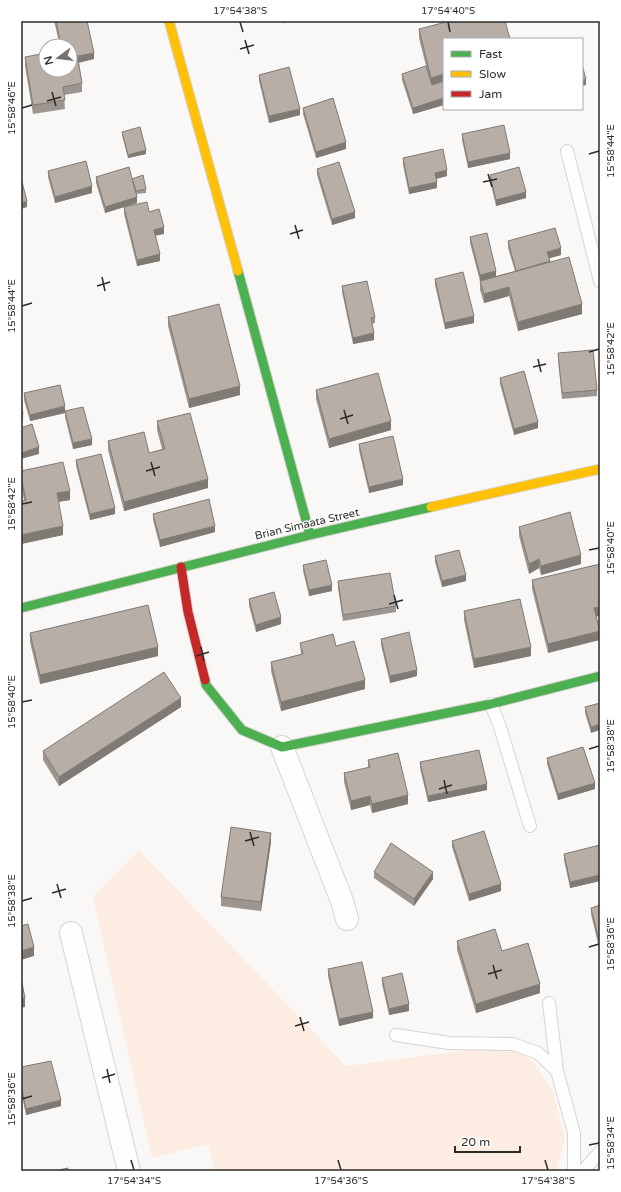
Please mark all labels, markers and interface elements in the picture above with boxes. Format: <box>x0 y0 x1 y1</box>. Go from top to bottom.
text: 17°54'38"S <box>213 5 267 17</box>
text: 17°54'40"S <box>421 5 475 17</box>
north arrow <box>38 38 78 78</box>
legend <box>443 38 583 110</box>
text: Fast <box>479 47 503 61</box>
text: N <box>41 55 56 66</box>
text: Slow <box>479 67 506 81</box>
text: 15°58'46"E <box>6 81 18 135</box>
text: Jam <box>479 87 502 101</box>
text: 15°58'44"E <box>605 124 617 178</box>
text: 15°58'44"E <box>6 279 18 333</box>
text: 15°58'42"E <box>605 322 617 376</box>
text: 15°58'42"E <box>6 477 18 531</box>
street label: Brian Simaata Street <box>254 506 360 542</box>
text: 15°58'40"E <box>605 521 617 575</box>
text: 15°58'40"E <box>6 675 18 729</box>
text: 15°58'38"E <box>605 719 617 773</box>
text: 15°58'38"E <box>6 874 18 928</box>
text: 15°58'36"E <box>605 917 617 971</box>
text: 15°58'36"E <box>6 1072 18 1126</box>
text: 15°58'34"E <box>605 1116 617 1170</box>
scale bar <box>455 1128 520 1154</box>
text: 20 m <box>461 1135 490 1149</box>
text: 17°54'34"S <box>107 1175 161 1187</box>
text: 17°54'36"S <box>314 1175 368 1187</box>
text: 17°54'38"S <box>521 1175 575 1187</box>

